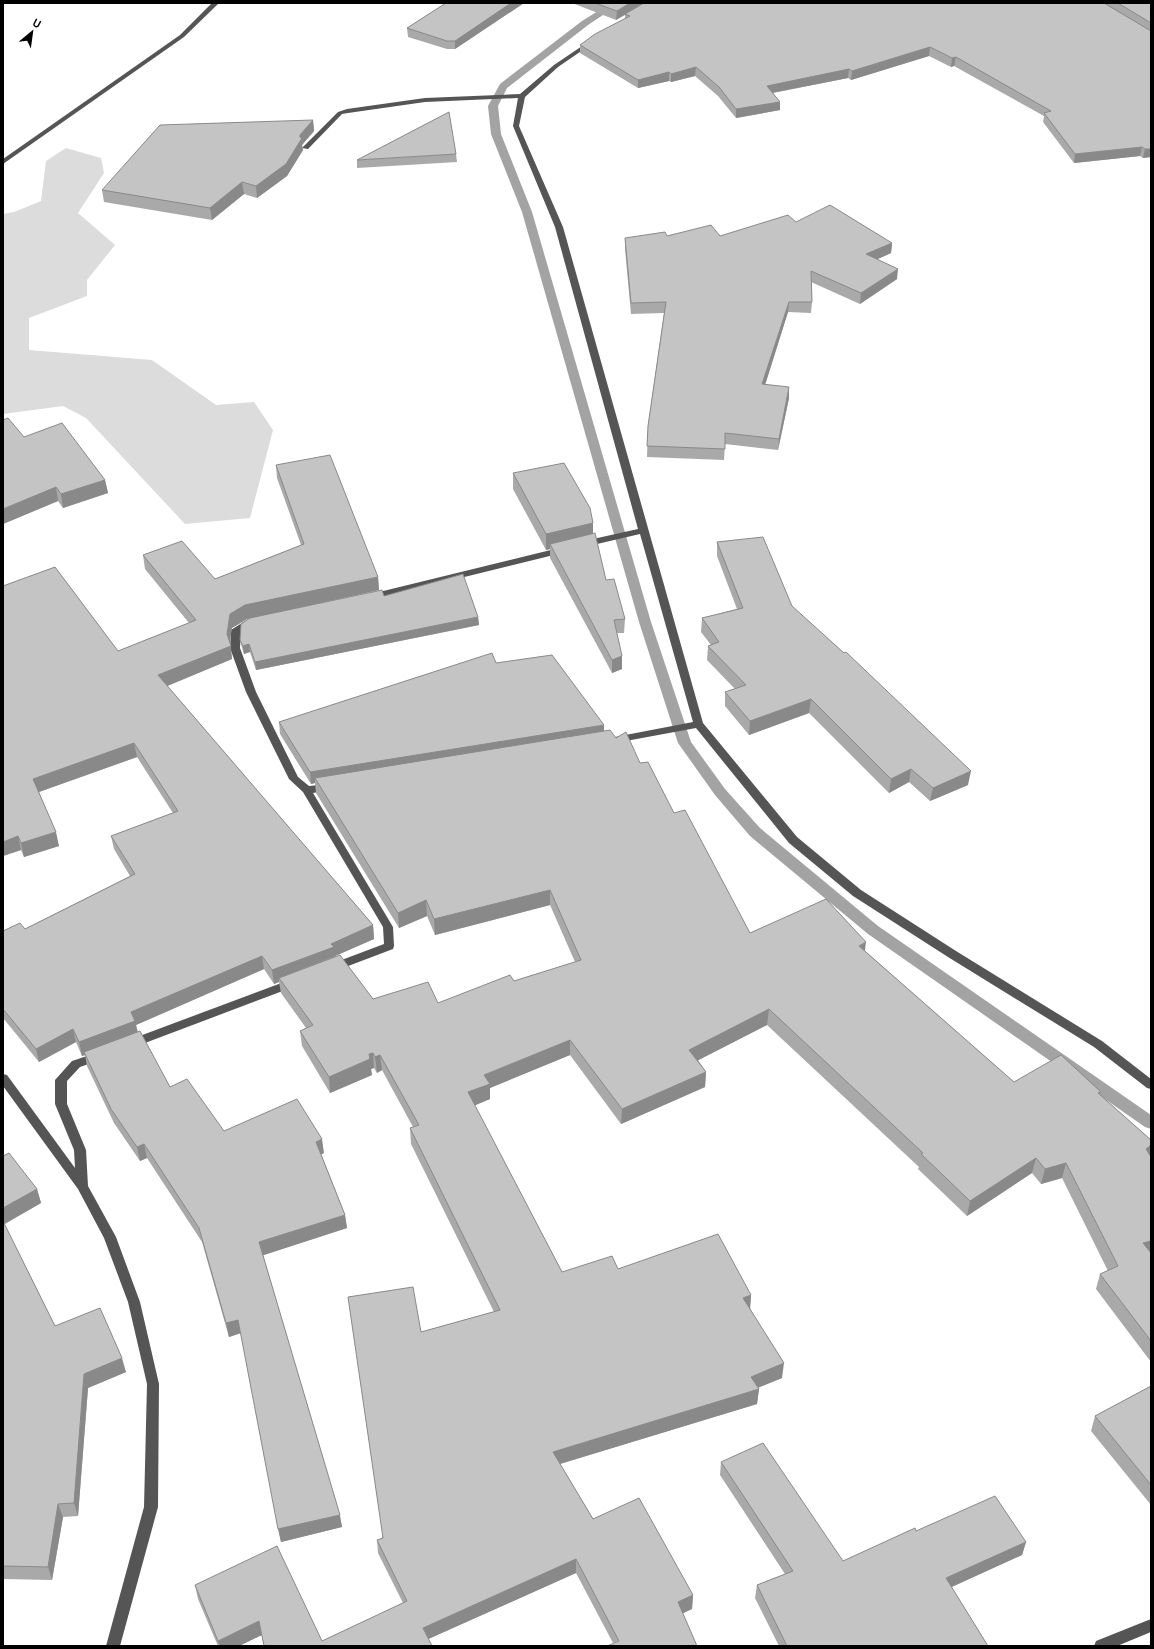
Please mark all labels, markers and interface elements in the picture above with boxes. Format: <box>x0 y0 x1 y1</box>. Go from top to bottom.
north arrow <box>12 12 52 52</box>
text: U <box>30 15 43 31</box>

